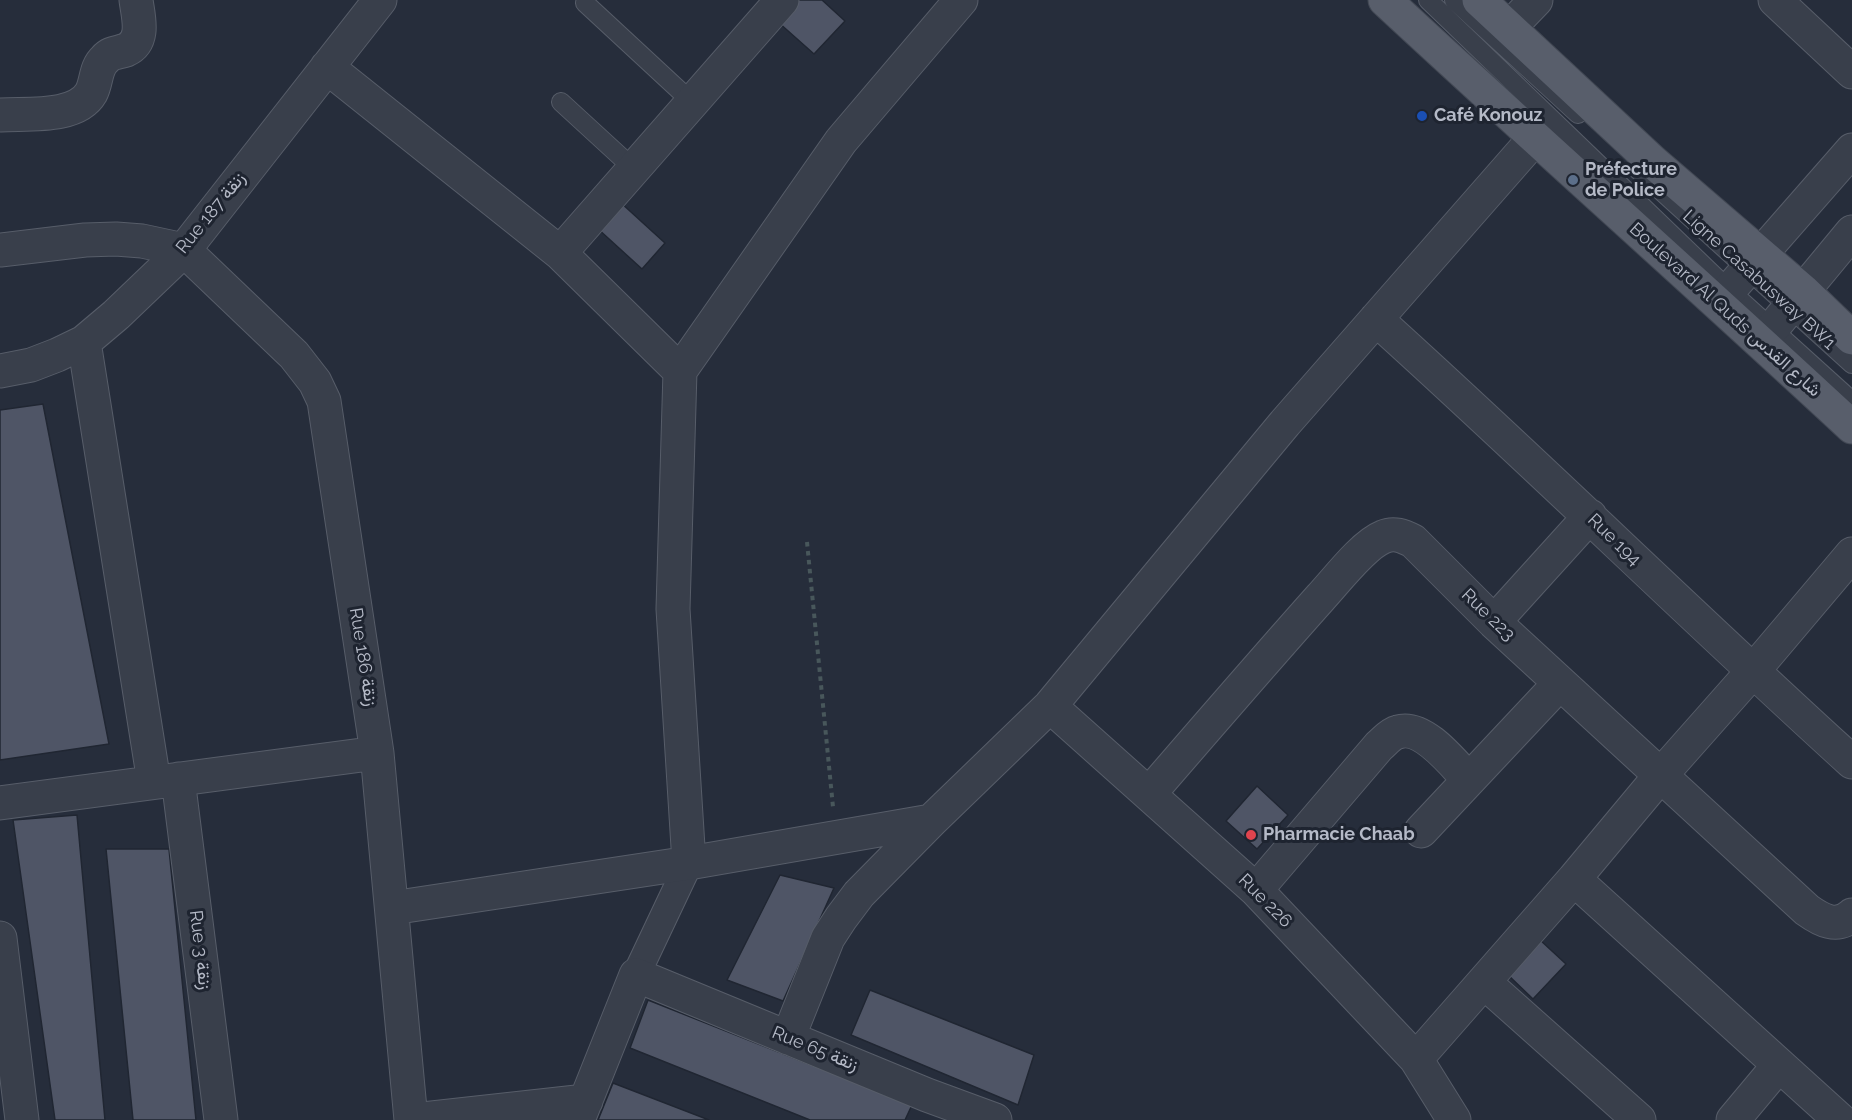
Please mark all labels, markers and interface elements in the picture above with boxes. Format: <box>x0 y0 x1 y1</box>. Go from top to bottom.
place label: Café Konouz <box>1434 105 1542 127</box>
marker: Café Konouz <box>1415 109 1429 123</box>
place label: Préfecture de Police <box>1585 159 1677 201</box>
street label: Rue 187 زنقة <box>172 168 250 258</box>
marker: Préfecture de Police <box>1566 173 1580 187</box>
street label: Ligne Casabusway BW1 <box>1678 206 1840 354</box>
street label: Boulevard Al Quds شارع القدس <box>1625 218 1825 402</box>
street label: Rue 194 <box>1583 509 1645 571</box>
street label: Rue 223 <box>1457 584 1519 646</box>
street label: Rue 186 زنقة <box>345 606 381 708</box>
place label: Pharmacie Chaab <box>1263 824 1415 846</box>
marker: Pharmacie Chaab <box>1244 828 1258 842</box>
street label: Rue 226 <box>1234 870 1296 932</box>
street label: Rue 3 زنقة <box>184 909 216 991</box>
street label: Rue 65 زنقة <box>769 1022 861 1076</box>

